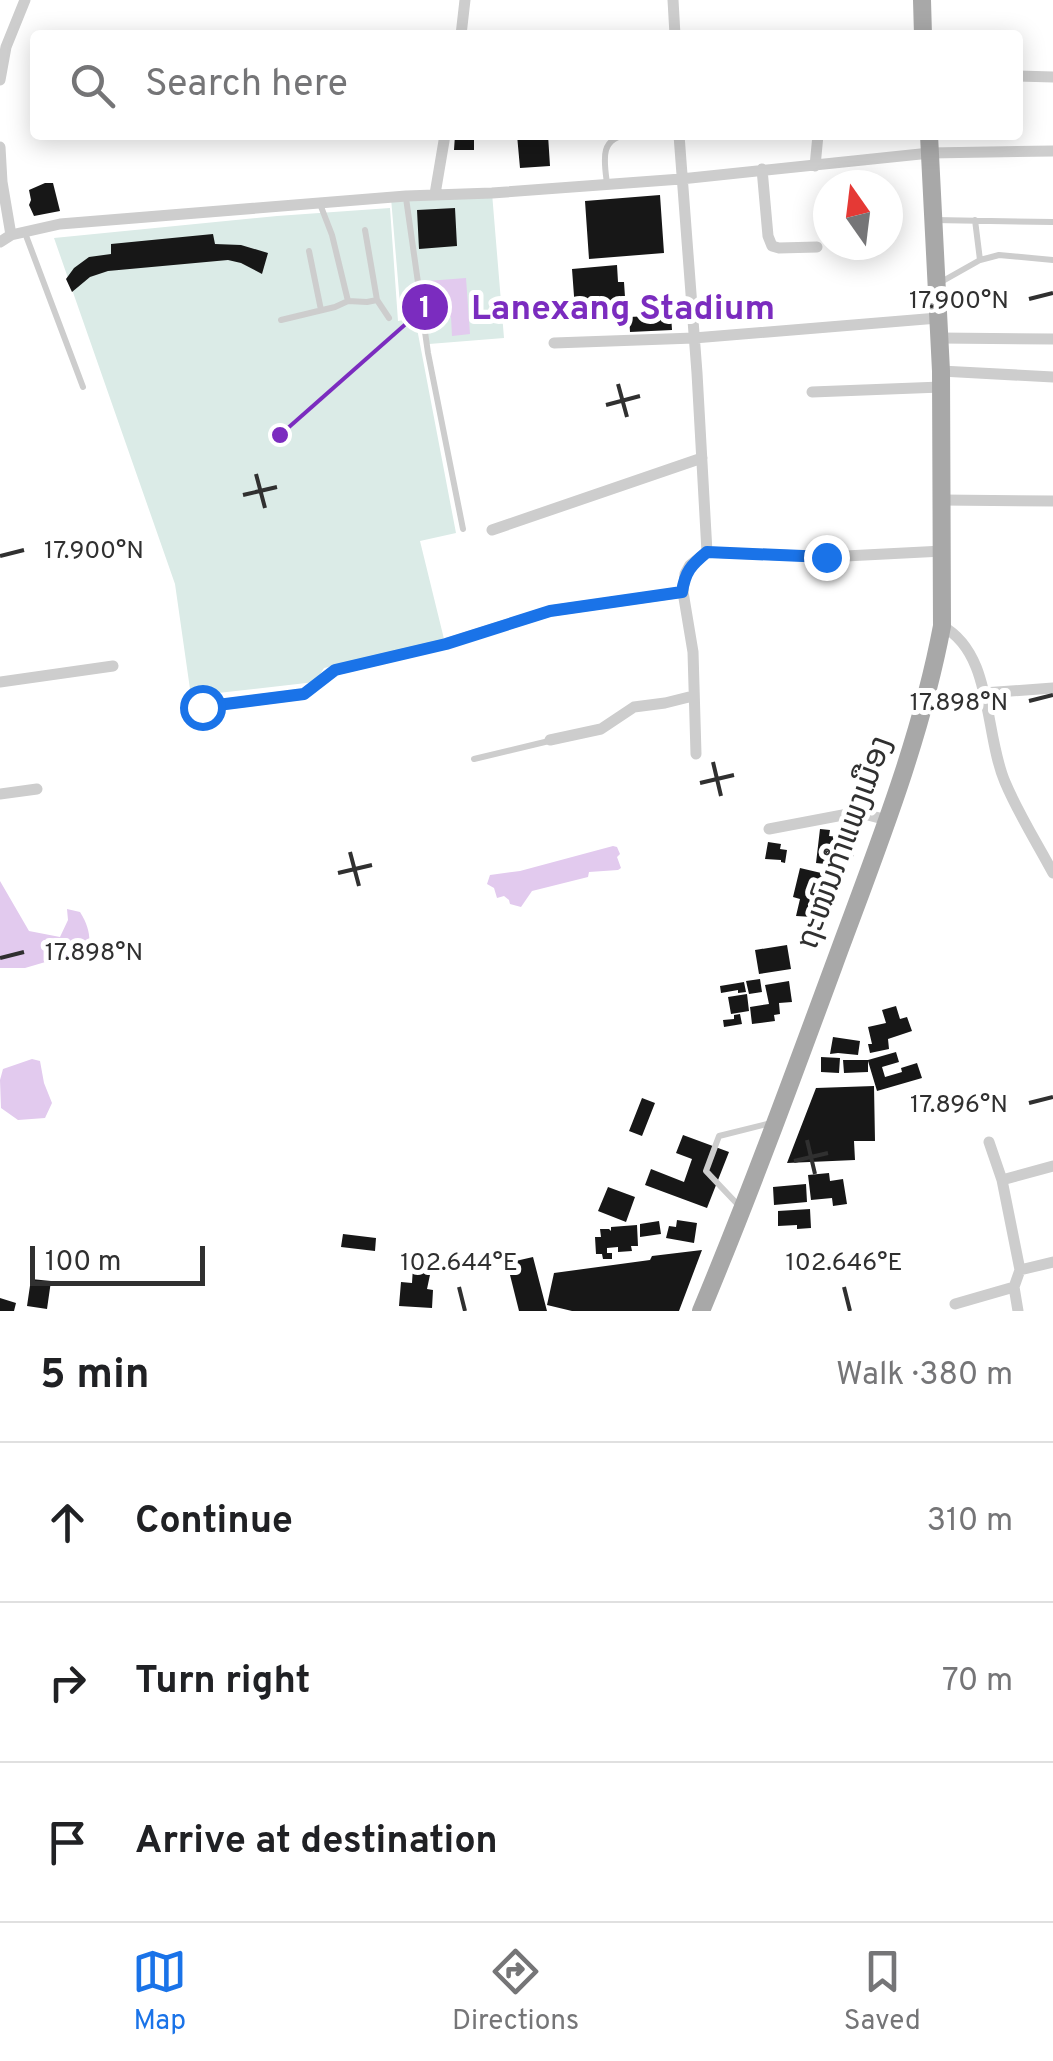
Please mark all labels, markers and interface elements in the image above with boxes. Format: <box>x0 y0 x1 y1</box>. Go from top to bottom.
search box <box>30 30 1023 140</box>
icon: search <box>65 58 120 113</box>
text: Search here <box>145 61 348 110</box>
north arrow <box>813 170 903 260</box>
callout: Lanexang Stadium <box>400 274 795 339</box>
text: 17.900°N <box>909 286 1009 318</box>
text: Lanexang Stadium <box>471 288 775 332</box>
text: 1 <box>419 291 431 328</box>
route end <box>804 535 850 581</box>
text: 17.900°N <box>44 536 144 568</box>
route start <box>180 685 226 731</box>
text: 17.898°N <box>910 688 1008 720</box>
street label: ຖະໜົນກຳແພງເມືອງ <box>789 731 903 955</box>
text: 17.898°N <box>45 938 143 970</box>
text: 17.896°N <box>910 1090 1008 1122</box>
scale bar <box>30 1241 205 1286</box>
text: 100 m <box>45 1245 121 1281</box>
text: 102.644°E <box>400 1248 518 1280</box>
text: 102.646°E <box>786 1248 902 1280</box>
text: 5 min <box>40 1350 150 1403</box>
text: Walk · 380 m <box>836 1356 1013 1396</box>
icon: ahead <box>40 1495 95 1550</box>
text: Continue <box>135 1498 293 1547</box>
text: 310 m <box>927 1502 1013 1542</box>
icon: right <box>40 1655 95 1710</box>
text: Turn right <box>135 1658 310 1707</box>
text: 70 m <box>942 1662 1013 1702</box>
icon: arrive <box>40 1815 95 1870</box>
text: Arrive at destination <box>135 1818 498 1867</box>
tab: Map <box>132 1944 187 2040</box>
tab: Directions <box>452 1944 579 2040</box>
tab: Saved <box>844 1944 921 2040</box>

